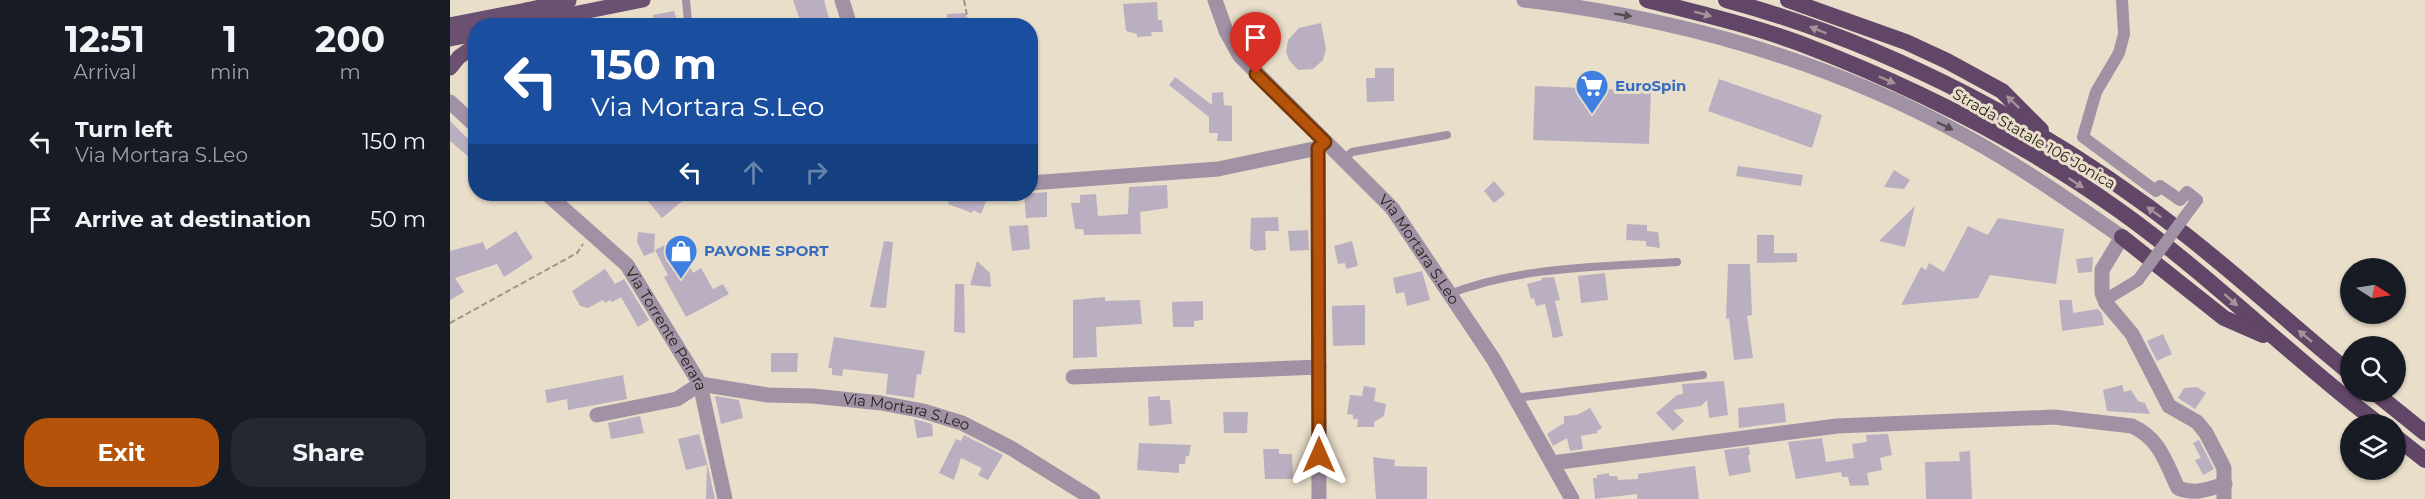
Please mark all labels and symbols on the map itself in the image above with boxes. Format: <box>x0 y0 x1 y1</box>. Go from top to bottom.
one-way arrow <box>1695 10 1713 19</box>
one-way arrow <box>1614 11 1633 20</box>
pin <box>1230 12 1281 74</box>
one-way arrow <box>1809 25 1827 34</box>
supermarket icon: EuroSpin <box>1574 68 1610 115</box>
one-way arrow <box>1878 75 1896 85</box>
place label: EuroSpin <box>1615 76 1686 95</box>
street label: Strada Statale 106 Jonica <box>1949 84 2119 193</box>
one-way arrow <box>2006 95 2021 109</box>
one-way arrow <box>1937 121 1954 131</box>
one-way arrow <box>2068 177 2084 188</box>
street label: Via Mortara S.Leo <box>1375 190 1464 308</box>
one-way arrow <box>2147 206 2163 218</box>
shop icon: PAVONE SPORT <box>663 233 699 280</box>
place label: PAVONE SPORT <box>704 241 829 260</box>
north arrow <box>2340 258 2406 324</box>
street label: Via Torrente Perara <box>621 263 711 392</box>
one-way arrow <box>2224 293 2239 307</box>
one-way arrow <box>2297 329 2313 342</box>
street label: Via Mortara S.Leo <box>842 389 974 435</box>
position arrow <box>1287 423 1351 487</box>

